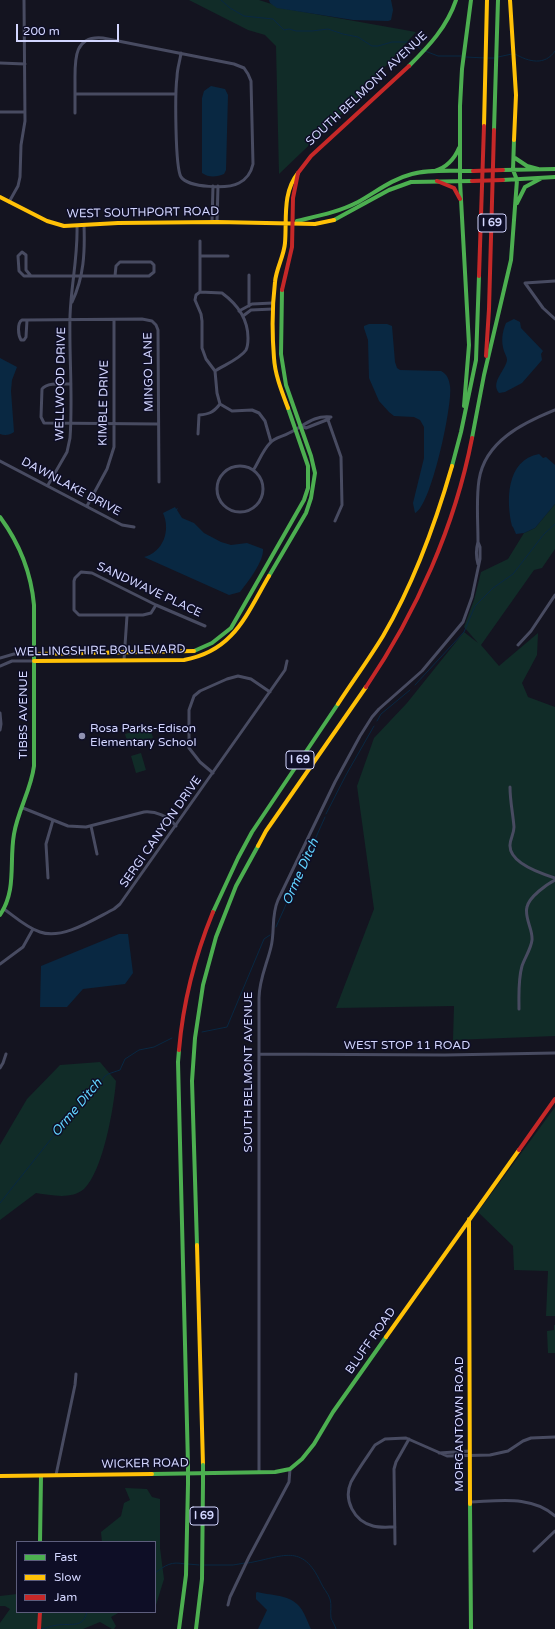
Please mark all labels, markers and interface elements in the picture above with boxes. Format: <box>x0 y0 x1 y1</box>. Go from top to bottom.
scale bar <box>18 16 121 42</box>
text: 200 m <box>23 24 60 38</box>
street label: SOUTH BELMONT AVENUE <box>303 29 431 149</box>
street label: WEST SOUTHPORT ROAD <box>67 204 219 222</box>
road number: I 69 <box>478 214 506 232</box>
street label: WELLWOOD DRIVE <box>53 327 69 441</box>
street label: MINGO LANE <box>141 332 157 412</box>
street label: KIMBLE DRIVE <box>96 360 112 446</box>
street label: DAWNLAKE DRIVE <box>19 455 123 519</box>
street label: SANDWAVE PLACE <box>94 559 204 621</box>
street label: WELLINGSHIRE BOULEVARD <box>14 642 186 660</box>
street label: TIBBS AVENUE <box>17 671 31 759</box>
place label: Rosa Parks-Edison Elementary School <box>90 722 197 750</box>
marker: Rosa Parks-Edison Elementary School <box>77 731 87 741</box>
road number: I 69 <box>286 751 314 769</box>
street label: SERGI CANYON DRIVE <box>117 773 205 891</box>
water label: Orme Ditch <box>280 837 322 907</box>
street label: SOUTH BELMONT AVENUE <box>242 992 256 1152</box>
street label: WEST STOP 11 ROAD <box>344 1039 470 1053</box>
water label: Orme Ditch <box>48 1076 106 1140</box>
street label: BLUFF ROAD <box>343 1305 399 1377</box>
street label: MORGANTOWN ROAD <box>453 1356 467 1492</box>
street label: WICKER ROAD <box>101 1456 189 1472</box>
road number: I 69 <box>190 1507 218 1525</box>
legend <box>16 1541 156 1613</box>
text: Fast <box>54 1550 77 1564</box>
text: Slow <box>54 1570 81 1584</box>
text: Jam <box>54 1590 77 1604</box>

